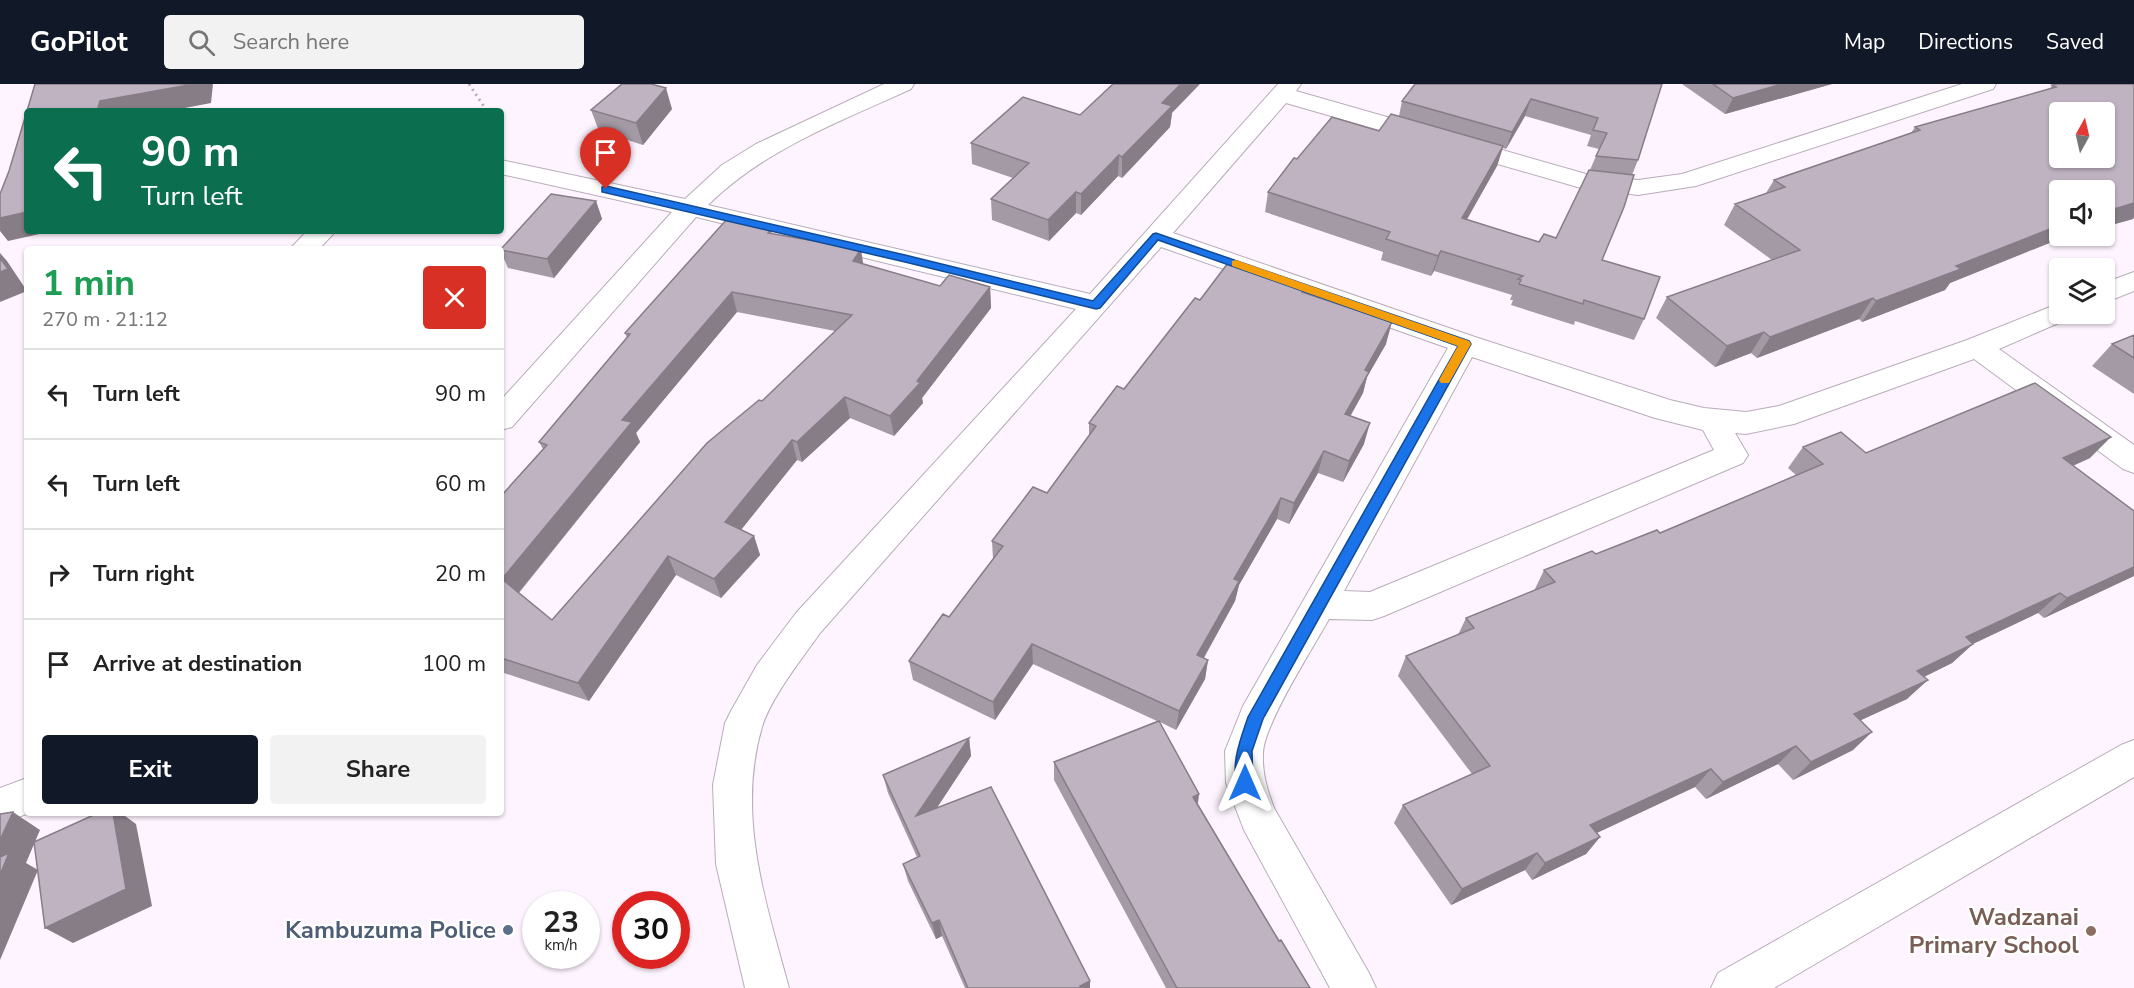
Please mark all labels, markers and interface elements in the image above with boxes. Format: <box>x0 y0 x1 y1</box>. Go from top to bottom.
search box <box>164 15 584 69</box>
text: GoPilot <box>30 23 128 61</box>
icon: search <box>185 26 218 59</box>
text: Search here <box>233 27 349 57</box>
text: Map <box>1844 28 1885 56</box>
text: Directions <box>1918 28 2013 56</box>
text: Saved <box>2046 28 2104 56</box>
north arrow <box>2049 102 2115 168</box>
map controls <box>2049 102 2115 324</box>
text: 90 m <box>141 124 240 181</box>
pin <box>580 127 631 189</box>
icon: left <box>42 132 120 210</box>
icon: arrive <box>589 136 622 169</box>
text: Turn left <box>141 178 242 215</box>
button: sound <box>2049 180 2115 246</box>
button: layers <box>2049 258 2115 324</box>
text: 1 min <box>42 259 135 308</box>
button: close <box>423 266 486 329</box>
text: 270 m · 21:12 <box>42 306 168 333</box>
icon: left <box>42 378 75 411</box>
text: Turn left <box>93 379 180 409</box>
text: 90 m <box>435 379 486 409</box>
icon: left <box>42 468 75 501</box>
text: Turn left <box>93 469 180 499</box>
text: 60 m <box>435 469 486 499</box>
icon: right <box>42 558 75 591</box>
text: Turn right <box>93 559 194 589</box>
text: 20 m <box>435 559 486 589</box>
icon: arrive <box>42 648 75 681</box>
text: Arrive at destination <box>93 649 302 679</box>
text: 100 m <box>422 649 486 679</box>
button: Exit <box>42 735 258 804</box>
button: Share <box>270 735 486 804</box>
position arrow <box>1213 751 1277 815</box>
speed limit sign: 30 <box>612 891 690 969</box>
place label: Wadzanai Primary School <box>1909 901 2079 961</box>
text: 23 <box>543 902 579 943</box>
place label: Kambuzuma Police <box>285 914 496 946</box>
marker: Kambuzuma Police <box>501 923 515 937</box>
marker: Wadzanai Primary School <box>2084 924 2098 938</box>
text: km/h <box>544 935 578 955</box>

